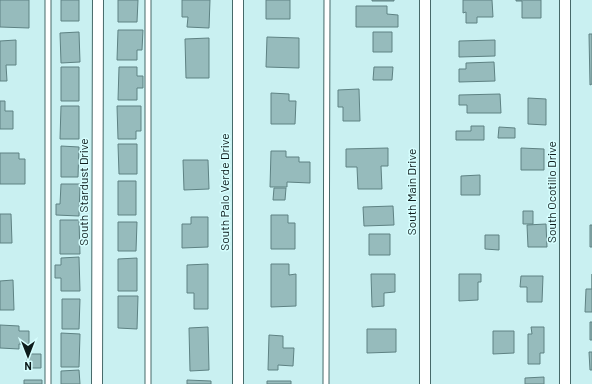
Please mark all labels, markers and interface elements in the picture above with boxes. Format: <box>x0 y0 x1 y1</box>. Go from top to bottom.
street label: South Palo Verde Drive <box>217 133 231 251</box>
street label: South Stardust Drive <box>76 138 90 246</box>
street label: South Ocotillo Drive <box>544 141 558 243</box>
street label: South Main Drive <box>404 149 418 235</box>
north arrow <box>8 336 48 376</box>
text: N <box>24 360 32 373</box>

